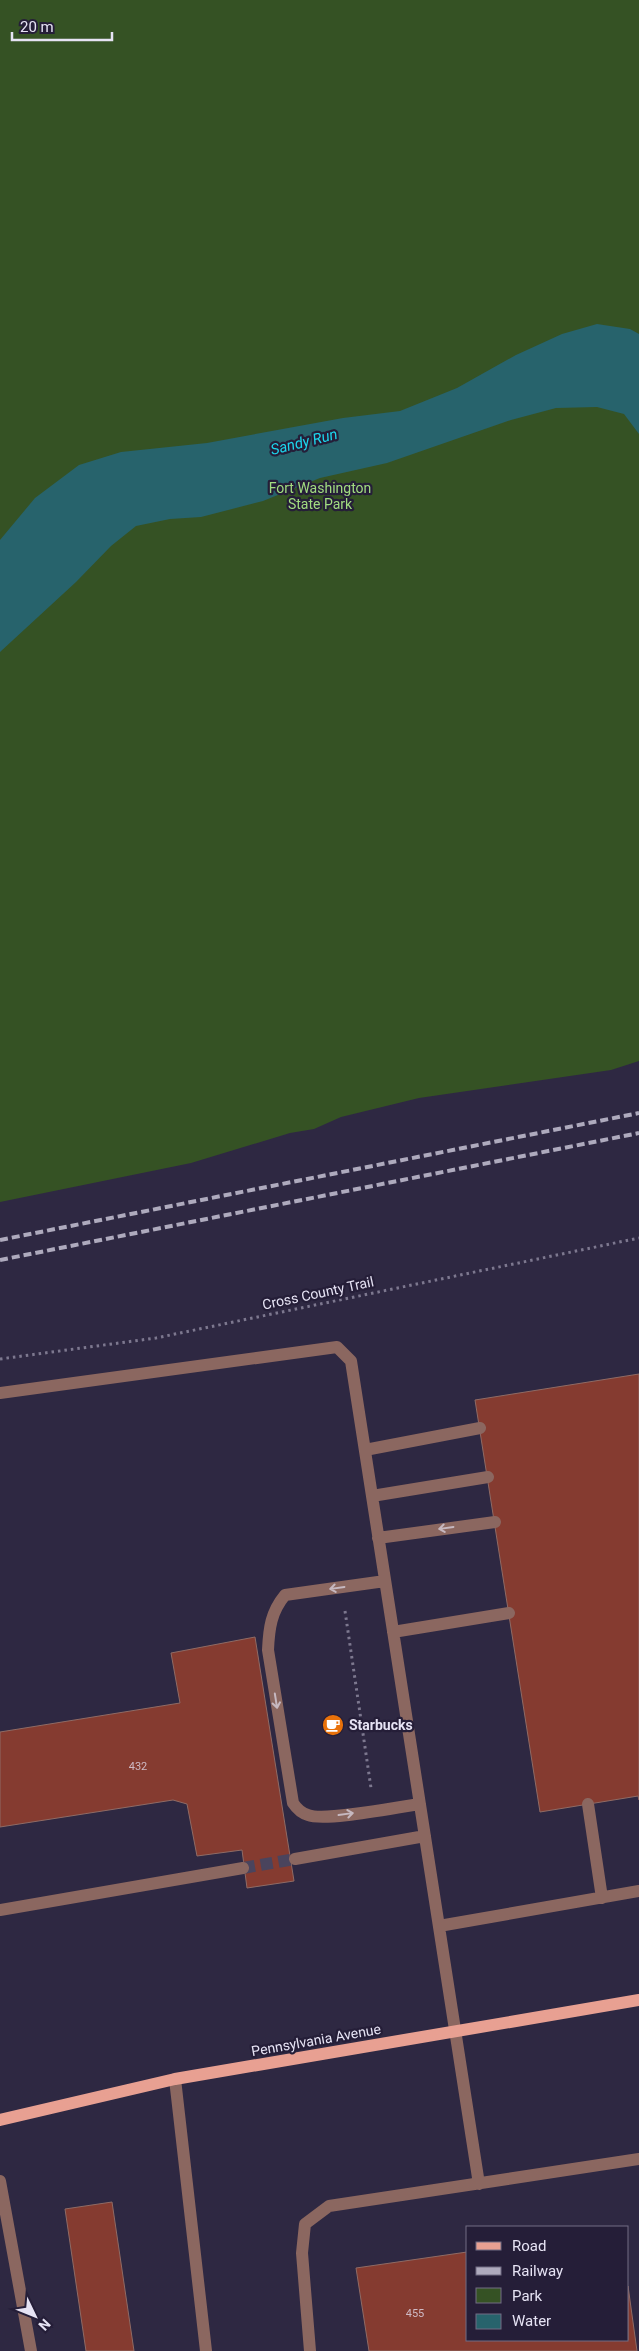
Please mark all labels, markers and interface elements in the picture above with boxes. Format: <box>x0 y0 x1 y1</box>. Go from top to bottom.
scale bar <box>12 10 112 42</box>
text: 20 m <box>20 18 54 36</box>
water label: Sandy Run <box>269 425 339 459</box>
park label: Fort Washington State Park <box>269 480 371 512</box>
street label: Cross County Trail <box>261 1273 375 1313</box>
one-way arrow <box>439 1524 455 1534</box>
one-way arrow <box>329 1583 345 1593</box>
one-way arrow <box>271 1692 281 1708</box>
cafe icon: Starbucks <box>321 1713 345 1737</box>
place label: Starbucks <box>349 1717 413 1733</box>
house number: 432 <box>129 1760 147 1773</box>
one-way arrow <box>338 1809 354 1819</box>
street label: Pennsylvania Avenue <box>250 2021 382 2059</box>
legend <box>466 2226 629 2341</box>
text: Road <box>512 2237 546 2255</box>
text: Railway <box>512 2262 563 2280</box>
text: Park <box>512 2287 543 2305</box>
north arrow <box>10 2291 60 2341</box>
house number: 455 <box>406 2307 424 2320</box>
text: Water <box>512 2312 551 2330</box>
text: N <box>35 2316 54 2334</box>

